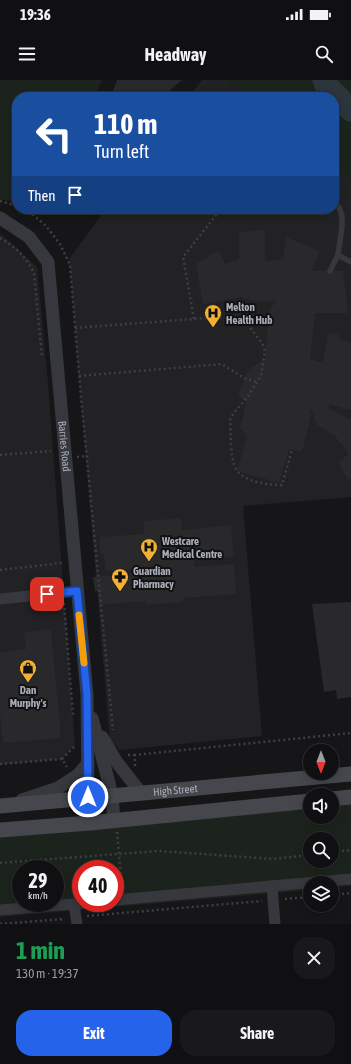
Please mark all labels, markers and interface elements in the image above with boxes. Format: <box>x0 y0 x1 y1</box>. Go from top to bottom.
text: 19:36 <box>20 6 51 23</box>
icon: menu <box>16 43 38 65</box>
icon: search <box>313 43 335 65</box>
text: Headway <box>145 44 206 65</box>
icon: left <box>28 108 80 160</box>
text: 110 m <box>94 108 157 140</box>
text: Turn left <box>94 141 149 162</box>
icon: arrive <box>64 184 86 206</box>
text: Then <box>28 187 56 204</box>
place label: Melton Health Hub <box>226 301 272 326</box>
hospital icon: Melton Health Hub <box>203 303 223 328</box>
street label: Barries Road <box>56 420 73 472</box>
place label: Westcare Medical Centre <box>161 535 222 560</box>
hospital icon: Westcare Medical Centre <box>139 537 159 562</box>
place label: Guardian Pharmacy <box>133 565 174 590</box>
pharmacy icon: Guardian Pharmacy <box>110 567 130 592</box>
pin <box>30 577 64 611</box>
icon: arrive <box>36 583 58 605</box>
shop icon: Dan Murphy's <box>18 658 38 683</box>
place label: Dan Murphy's <box>10 684 46 709</box>
north arrow <box>303 744 339 780</box>
map controls <box>303 744 339 912</box>
position arrow <box>67 776 109 818</box>
street label: High Street <box>152 782 198 798</box>
button: sound <box>303 788 339 824</box>
button: search <box>303 832 339 868</box>
speed limit sign: 40 <box>72 860 124 912</box>
text: 29 <box>29 869 47 892</box>
button: layers <box>303 876 339 912</box>
text: km/h <box>28 890 48 901</box>
text: 1 min <box>16 937 65 964</box>
button: close <box>293 937 335 979</box>
text: 130 m · 19:37 <box>16 966 79 981</box>
button: Exit <box>16 1010 172 1056</box>
button: Share <box>180 1010 335 1056</box>

